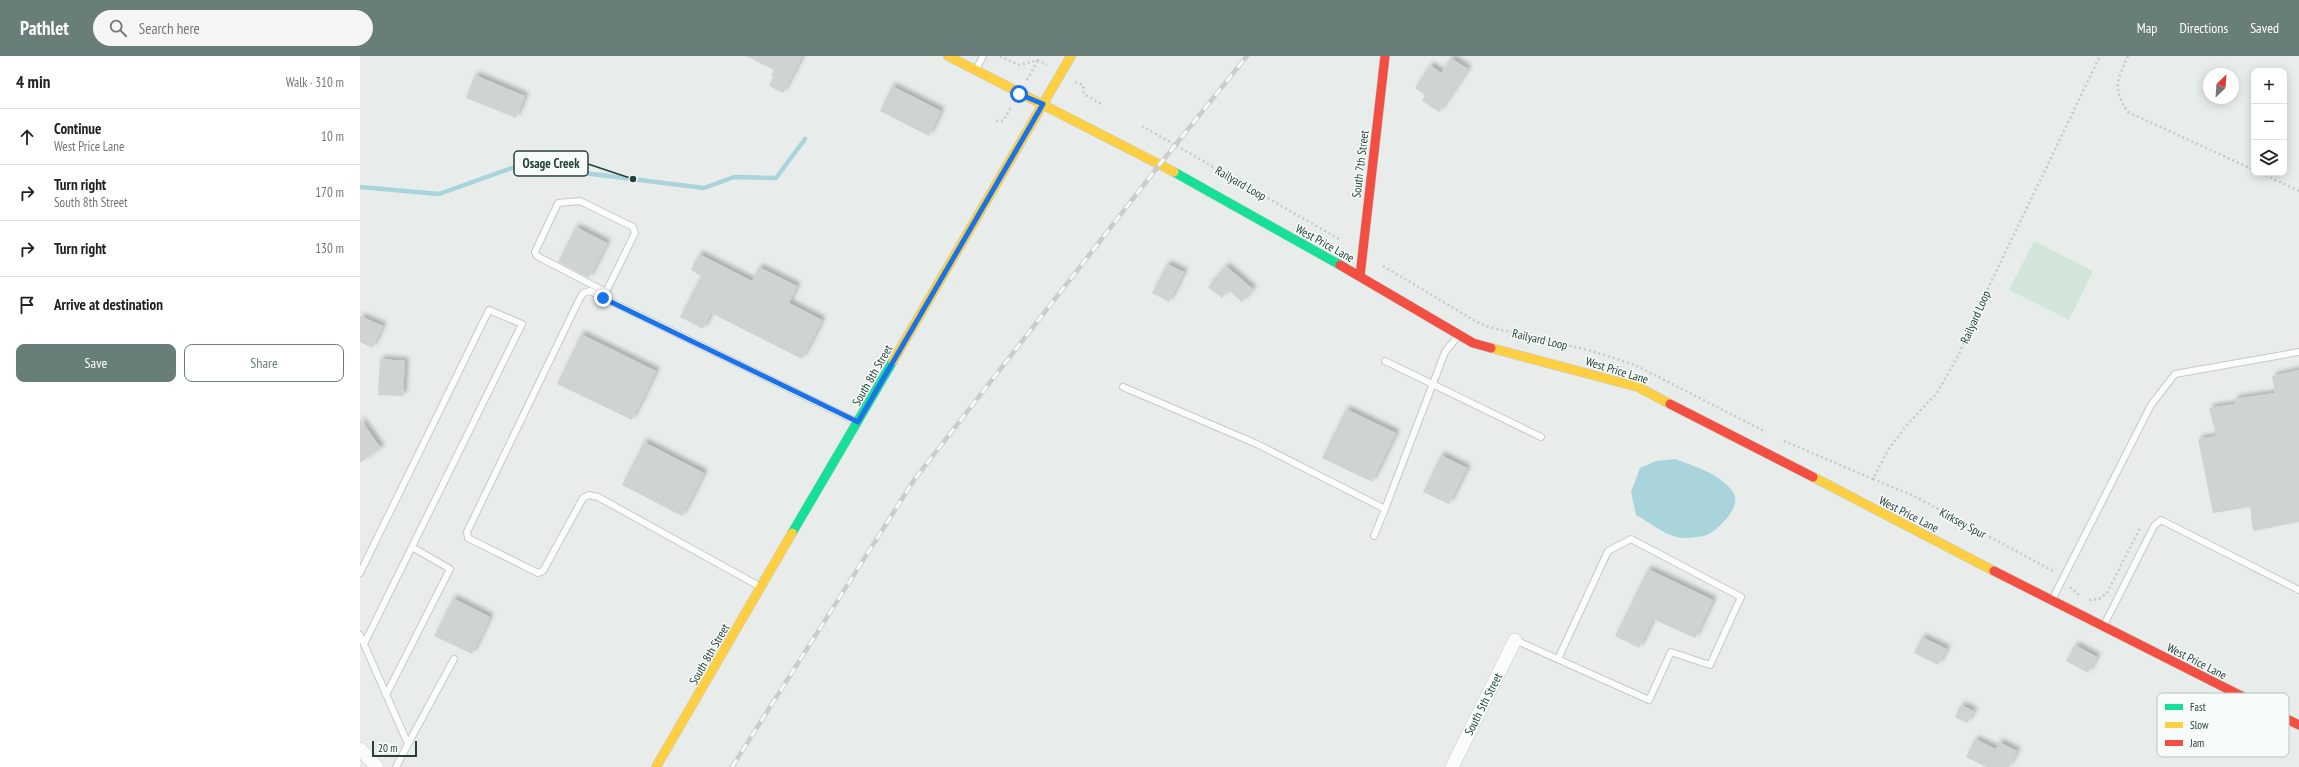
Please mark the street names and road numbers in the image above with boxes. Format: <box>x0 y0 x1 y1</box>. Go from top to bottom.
street label: South 7th Street <box>1348 129 1372 199</box>
street label: Railyard Loop <box>1213 162 1269 204</box>
street label: West Price Lane <box>1293 221 1357 265</box>
street label: Railyard Loop <box>1957 288 1993 346</box>
street label: Railyard Loop <box>1511 325 1569 353</box>
street label: South 8th Street <box>848 341 896 408</box>
street label: West Price Lane <box>1584 353 1650 387</box>
street label: West Price Lane <box>1877 493 1941 535</box>
street label: Kirksey Spur <box>1937 504 1990 542</box>
street label: South 8th Street <box>685 620 733 687</box>
street label: West Price Lane <box>2165 640 2229 682</box>
street label: South 5th Street <box>1461 670 1505 738</box>

